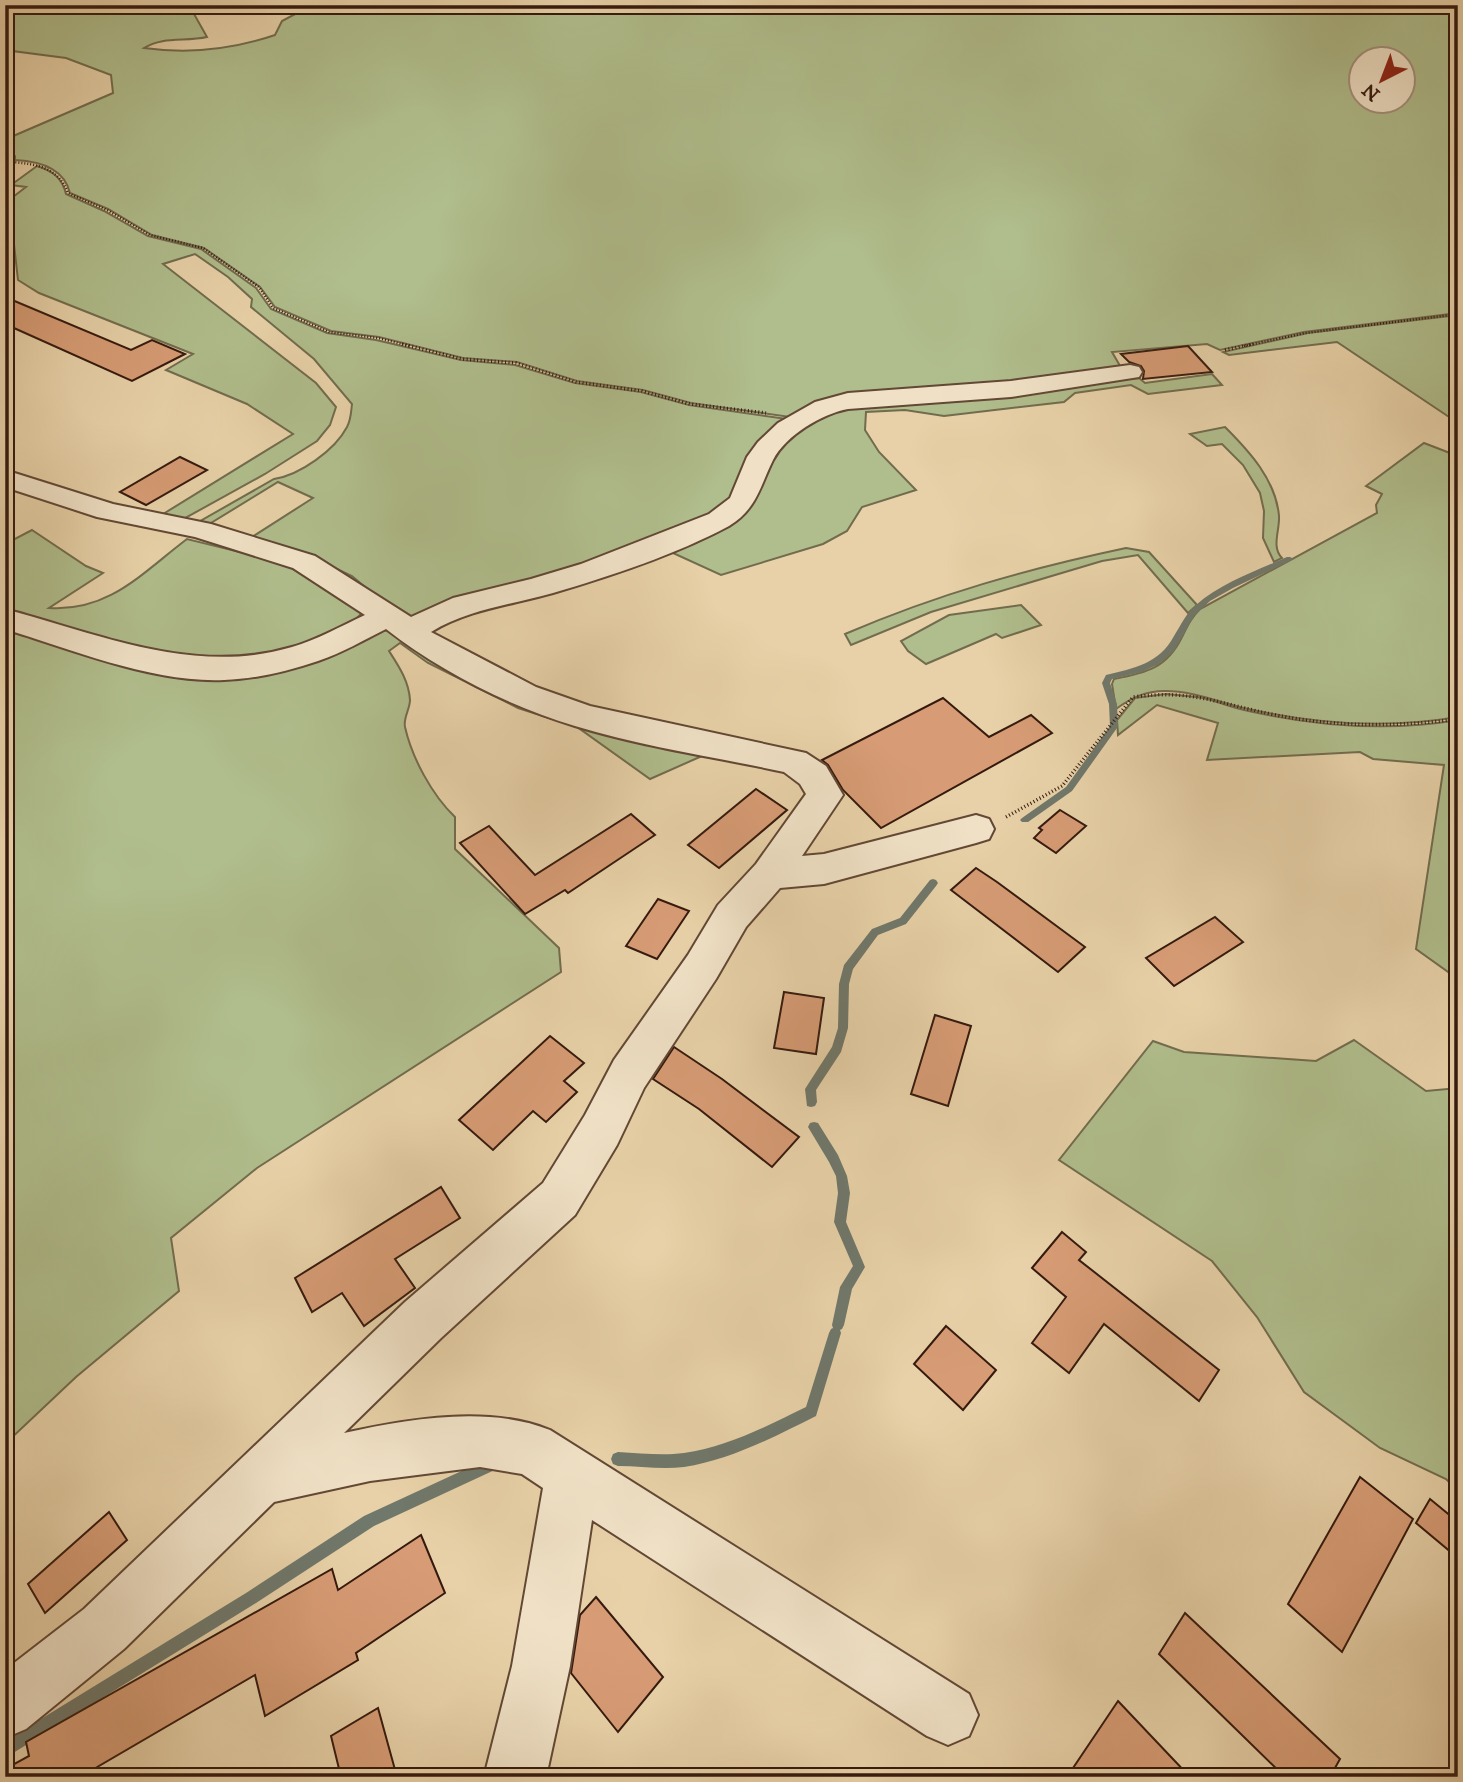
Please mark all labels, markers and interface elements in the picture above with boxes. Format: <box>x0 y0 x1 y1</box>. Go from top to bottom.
north arrow <box>1348 46 1418 116</box>
text: N <box>1358 77 1385 105</box>

